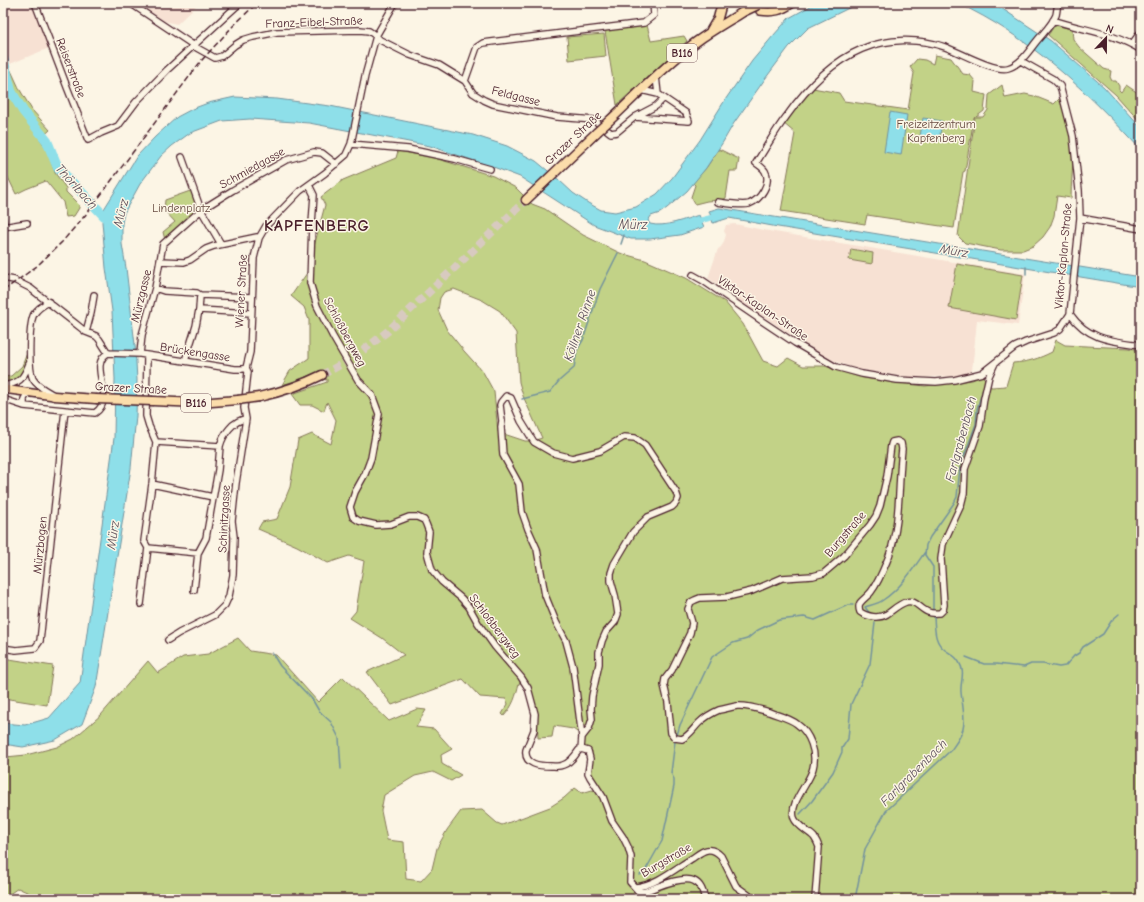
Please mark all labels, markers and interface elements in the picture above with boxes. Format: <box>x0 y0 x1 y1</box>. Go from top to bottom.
street label: Franz-Eibel-Straße <box>265 13 363 31</box>
north arrow <box>1086 18 1126 58</box>
text: N <box>1104 22 1115 37</box>
street label: Reiserstraße <box>53 36 89 100</box>
road number: B116 <box>667 44 697 62</box>
street label: Feldgasse <box>490 83 542 109</box>
street label: Grazer Straße <box>542 108 604 168</box>
park label: Freizeitzentrum Kapfenberg <box>896 117 976 145</box>
street label: Schmiedgasse <box>217 144 287 192</box>
water label: Thörlbach <box>52 161 101 212</box>
water label: Mürz <box>109 197 132 230</box>
park label: Lindenplatz <box>152 201 211 215</box>
street label: Viktor-Kaplan-Straße <box>1051 202 1075 310</box>
district label: KAPFENBERG <box>264 217 370 235</box>
water label: Mürz <box>618 217 648 232</box>
water label: Mürz <box>938 240 970 260</box>
street label: Wiener Straße <box>232 254 250 328</box>
street label: Mürzgasse <box>128 268 154 324</box>
street label: Viktor-Kaplan-Straße <box>715 273 811 343</box>
water label: Köllner Rinne <box>560 287 599 363</box>
street label: Schloßbergweg <box>321 295 369 369</box>
street label: Brückengasse <box>159 340 231 364</box>
street label: Grazer Straße <box>95 379 167 397</box>
road number: B116 <box>181 394 211 412</box>
water label: Farlgrabenbach <box>942 395 979 484</box>
street label: Schinitzgasse <box>215 485 233 553</box>
street label: Burgstraße <box>821 508 869 560</box>
street label: Mürzbogen <box>30 515 50 575</box>
water label: Mürz <box>103 519 122 551</box>
street label: Schloßbergweg <box>466 591 524 661</box>
water label: Farlgrabenbach <box>877 736 950 809</box>
street label: Burgstraße <box>638 840 694 880</box>

